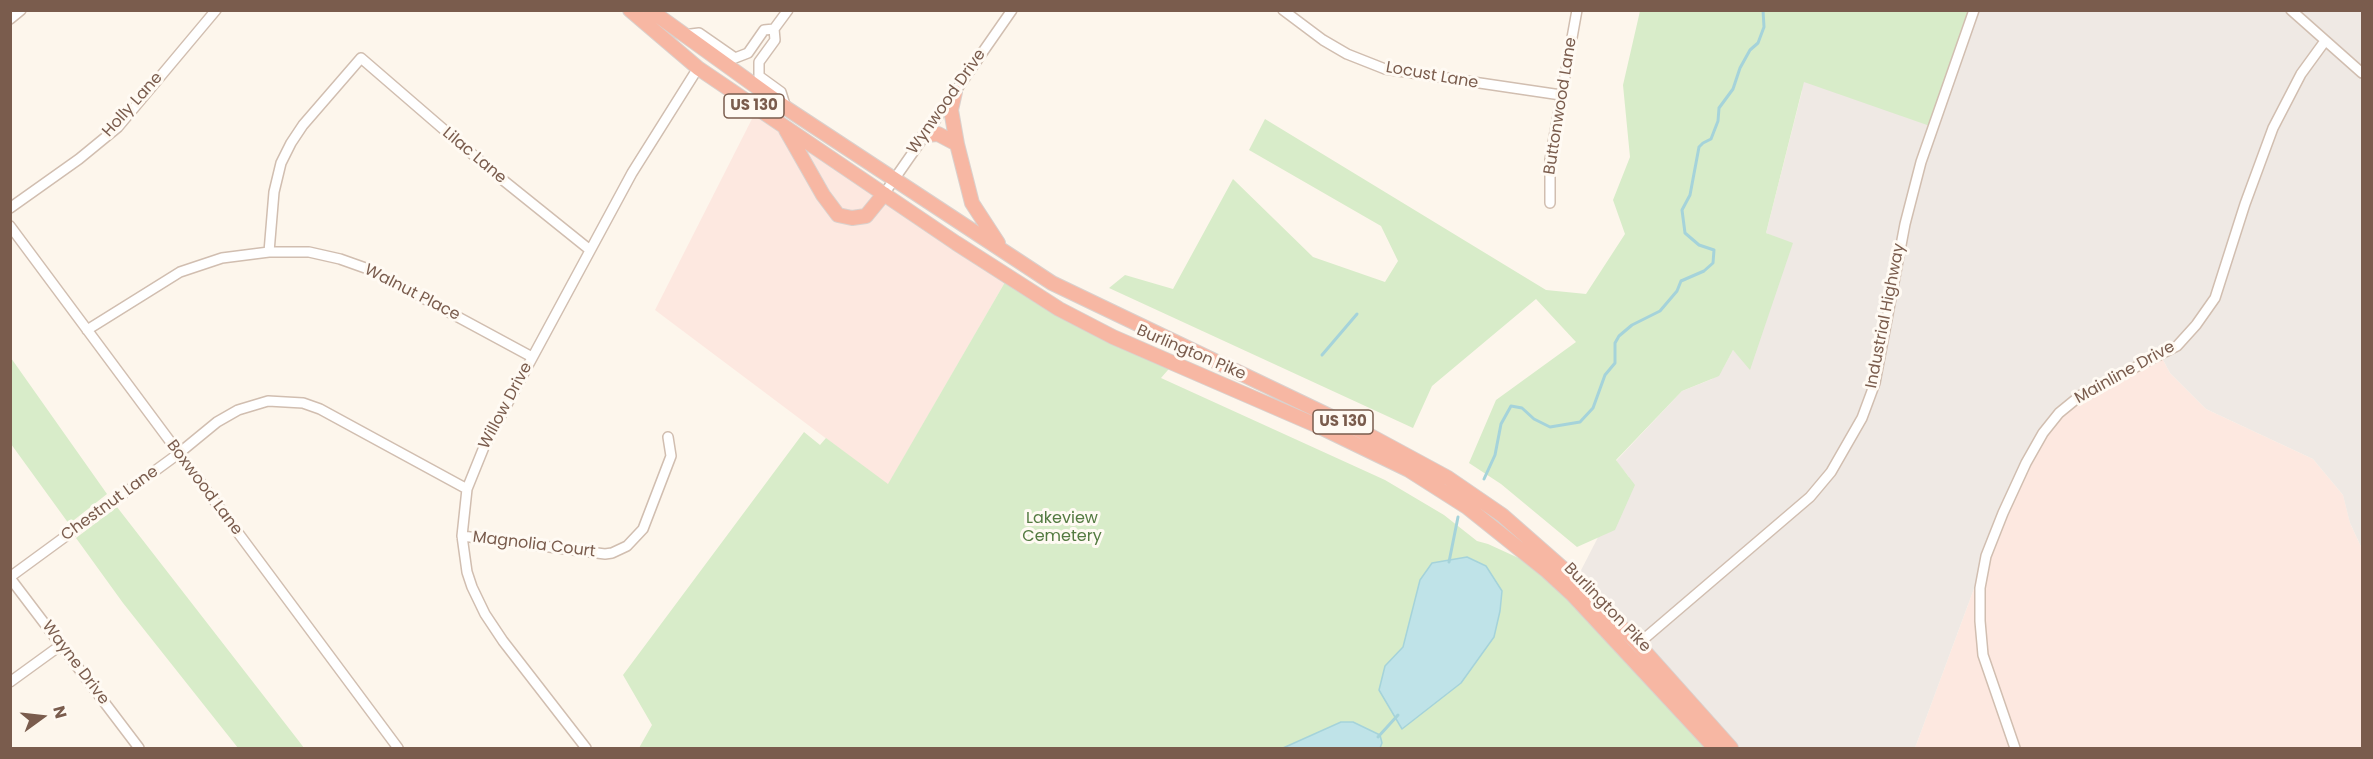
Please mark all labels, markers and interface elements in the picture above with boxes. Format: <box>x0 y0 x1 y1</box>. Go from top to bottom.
street label: Buttonwood Lane <box>1541 36 1581 176</box>
street label: Wynwood Drive <box>904 46 990 158</box>
street label: Locust Lane <box>1384 58 1480 94</box>
street label: Holly Lane <box>99 69 167 141</box>
road number: US 130 <box>724 94 784 118</box>
street label: Lilac Lane <box>438 124 510 188</box>
street label: Industrial Highway <box>1863 242 1909 390</box>
street label: Walnut Place <box>361 261 463 325</box>
street label: Burlington Pike <box>1133 321 1249 385</box>
street label: Mainline Drive <box>2072 338 2178 408</box>
street label: Willow Drive <box>475 359 537 453</box>
road number: US 130 <box>1313 410 1373 434</box>
street label: Boxwood Lane <box>162 437 246 539</box>
street label: Chestnut Lane <box>58 462 162 546</box>
park label: Lakeview Cemetery <box>1022 509 1102 547</box>
street label: Magnolia Court <box>472 528 596 562</box>
street label: Burlington Pike <box>1559 559 1655 657</box>
street label: Wayne Drive <box>37 617 113 709</box>
north arrow <box>12 687 72 747</box>
text: N <box>47 703 73 721</box>

